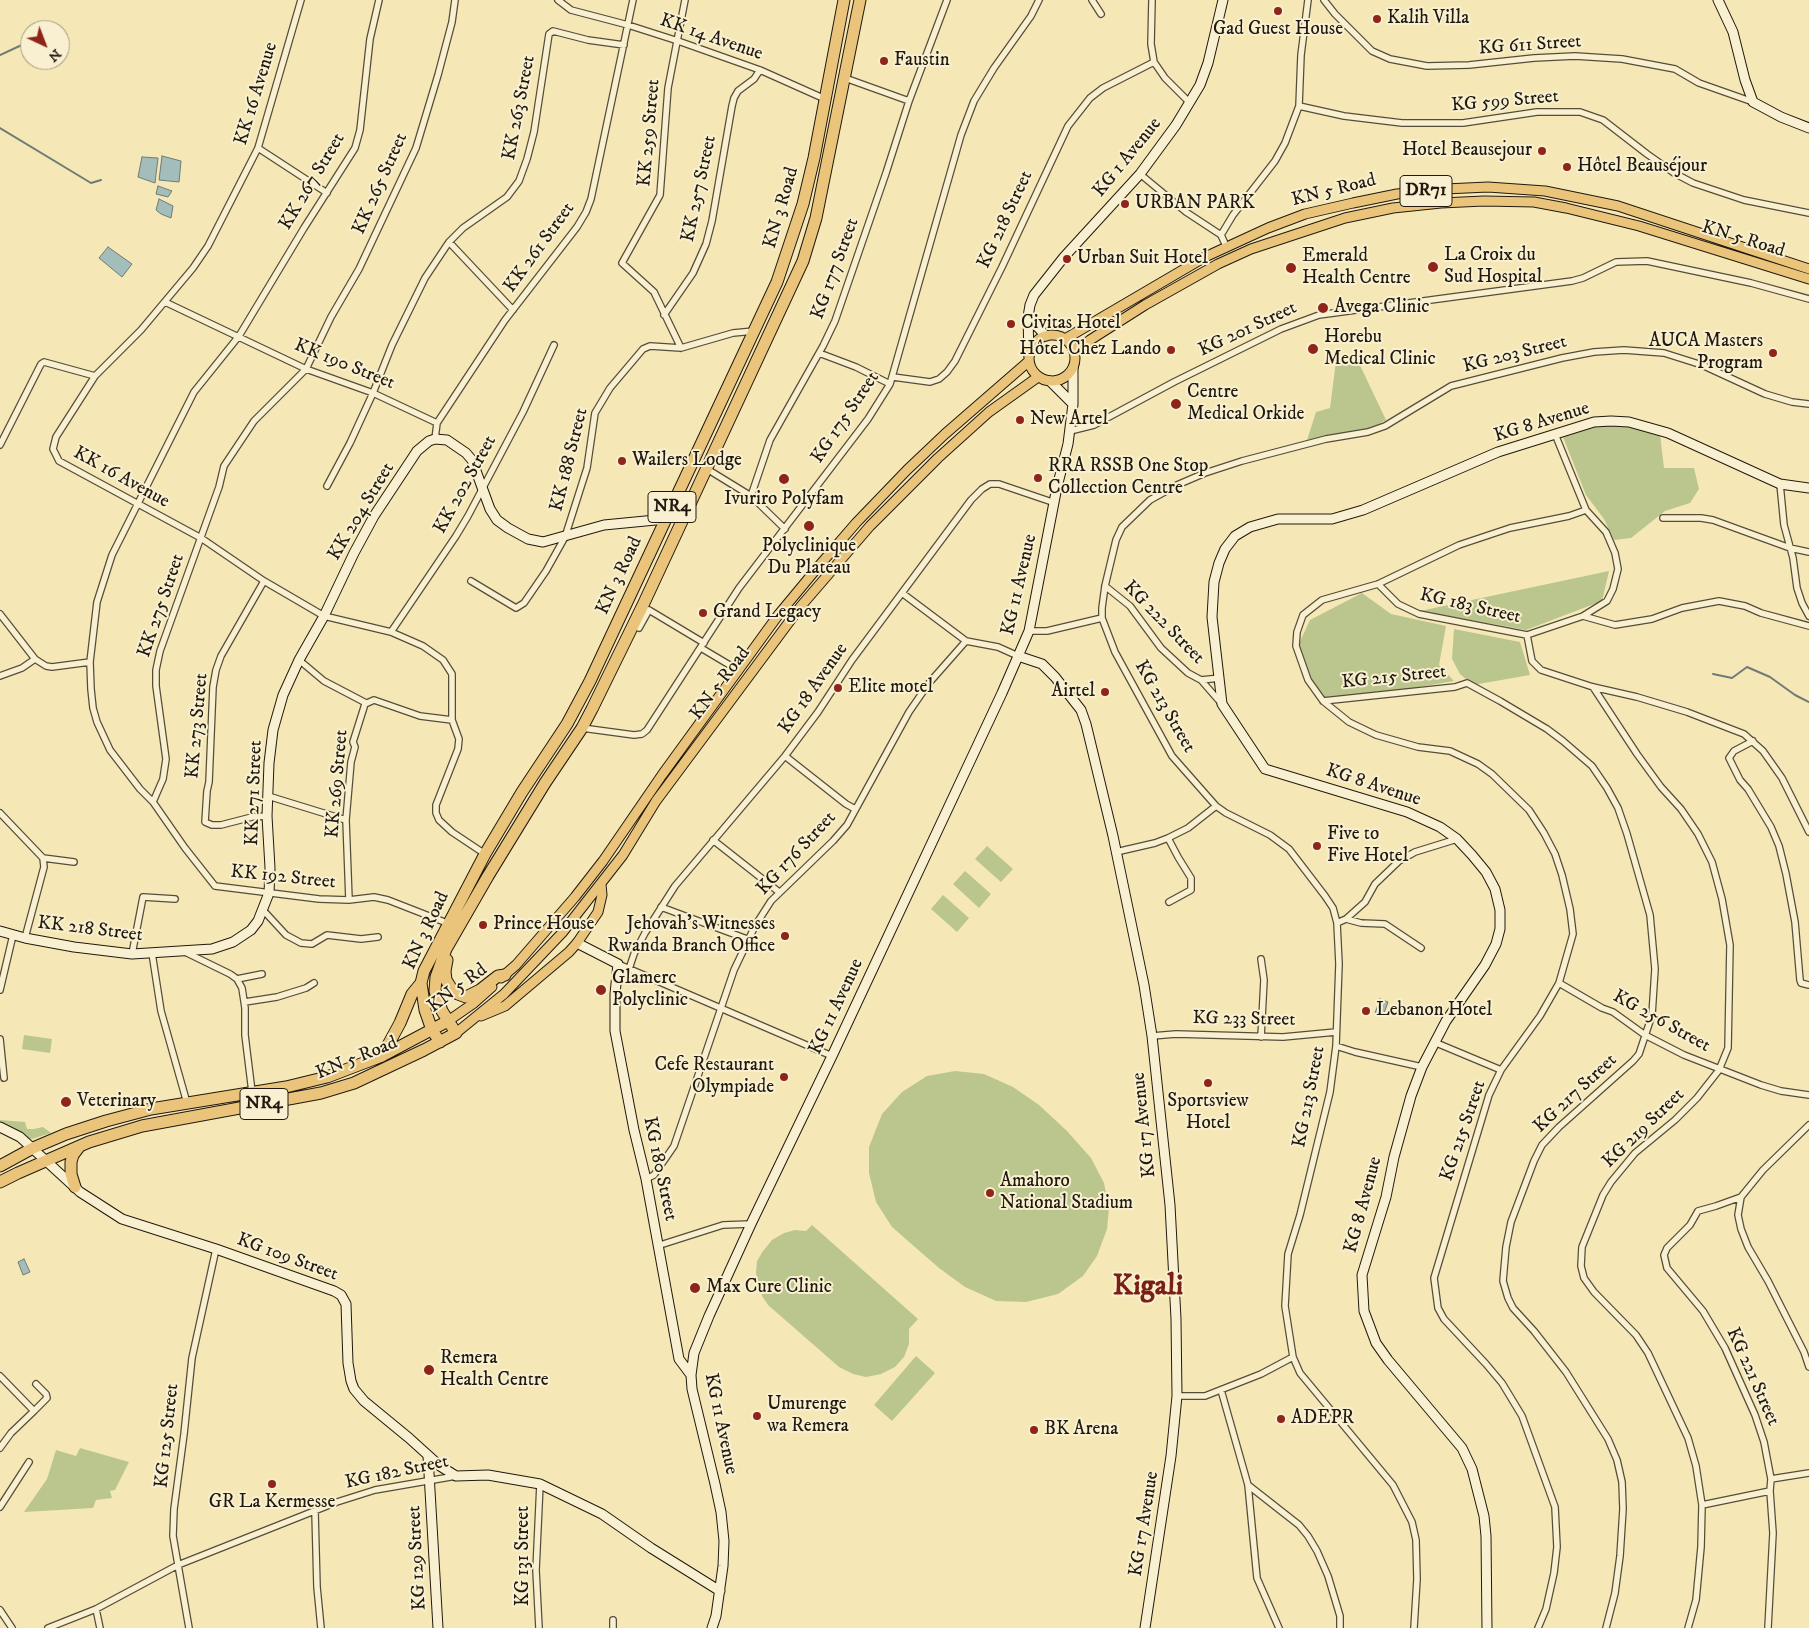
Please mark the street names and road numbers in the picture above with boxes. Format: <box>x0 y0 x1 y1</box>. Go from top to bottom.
street label: KK 14 Avenue <box>656 10 766 66</box>
street label: KG 611 Street <box>1478 31 1582 61</box>
street label: KK 16 Avenue <box>231 40 283 148</box>
street label: KK 263 Street <box>499 54 541 162</box>
street label: KK 259 Street <box>634 78 666 188</box>
street label: KG 599 Street <box>1450 86 1560 118</box>
street label: KG 1 Avenue <box>1089 113 1167 203</box>
street label: KK 267 Street <box>275 129 351 235</box>
street label: KK 265 Street <box>349 130 413 238</box>
street label: KK 257 Street <box>678 134 722 244</box>
street label: KN 3 Road <box>760 165 804 251</box>
street label: KG 218 Street <box>973 168 1039 272</box>
street label: KN 5 Road <box>1290 170 1378 212</box>
road number: DR71 <box>1400 176 1452 207</box>
street label: KK 261 Street <box>500 198 580 298</box>
street label: KG 177 Street <box>807 215 865 323</box>
street label: KN 5 Road <box>1699 217 1787 263</box>
street label: KG 201 Street <box>1195 297 1301 363</box>
street label: KG 203 Street <box>1461 331 1569 379</box>
street label: KK 190 Street <box>290 334 398 396</box>
street label: KG 175 Street <box>807 368 885 468</box>
street label: KG 8 Avenue <box>1492 398 1592 448</box>
street label: KK 188 Street <box>546 406 594 514</box>
street label: KK 202 Street <box>430 432 502 538</box>
street label: KK 16 Avenue <box>69 442 173 514</box>
street label: KK 204 Street <box>324 459 400 565</box>
road number: NR4 <box>648 492 696 522</box>
street label: KG 11 Avenue <box>997 532 1043 638</box>
street label: KN 3 Road <box>592 533 648 619</box>
street label: KK 275 Street <box>134 551 190 661</box>
street label: KG 222 Street <box>1118 576 1208 670</box>
street label: KG 183 Street <box>1417 584 1523 630</box>
street label: KG 18 Avenue <box>774 639 854 739</box>
street label: KN 5 Road <box>686 643 756 725</box>
street label: KG 213 Street <box>1128 657 1200 757</box>
street label: KG 215 Street <box>1341 661 1447 695</box>
street label: KK 273 Street <box>182 672 214 780</box>
street label: KK 269 Street <box>322 729 354 839</box>
street label: KK 271 Street <box>242 740 268 846</box>
street label: KG 8 Avenue <box>1323 760 1423 812</box>
street label: KG 176 Street <box>752 807 842 901</box>
street label: KK 192 Street <box>229 861 337 895</box>
street label: KN 3 Road <box>399 888 455 974</box>
street label: KK 218 Street <box>36 912 144 948</box>
street label: KG 11 Avenue <box>805 955 869 1059</box>
street label: KN 5 Rd <box>424 959 492 1019</box>
street label: KG 256 Street <box>1608 986 1714 1058</box>
street label: KG 233 Street <box>1192 1008 1296 1032</box>
street label: KN 5 Road <box>313 1032 401 1086</box>
street label: KG 213 Street <box>1289 1044 1331 1150</box>
street label: KG 217 Street <box>1530 1050 1622 1138</box>
street label: KG 17 Avenue <box>1128 1071 1162 1179</box>
street label: KG 215 Street <box>1436 1078 1492 1184</box>
street label: KG 219 Street <box>1598 1084 1690 1174</box>
road number: NR4 <box>240 1088 288 1120</box>
street label: KG 180 Street <box>637 1115 681 1223</box>
street label: KG 8 Avenue <box>1340 1154 1388 1256</box>
street label: KG 109 Street <box>233 1229 341 1287</box>
street label: KG 221 Street <box>1720 1324 1784 1430</box>
street label: KG 11 Avenue <box>698 1371 742 1477</box>
street label: KG 125 Street <box>151 1383 185 1489</box>
street label: KG 182 Street <box>343 1451 451 1495</box>
street label: KG 17 Avenue <box>1125 1470 1165 1578</box>
street label: KG 129 Street <box>404 1505 432 1611</box>
street label: KG 131 Street <box>513 1506 535 1606</box>

